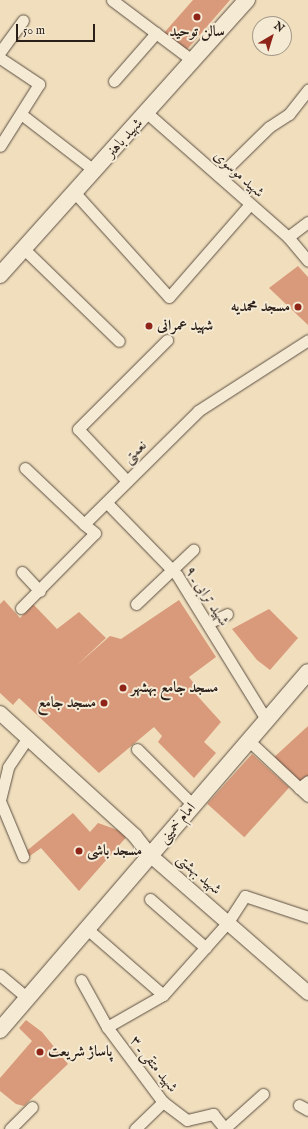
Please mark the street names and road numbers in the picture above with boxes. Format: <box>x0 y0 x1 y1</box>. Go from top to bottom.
street label: شهید باهنر <box>101 114 147 162</box>
street label: شهید موسوی <box>210 146 268 202</box>
street label: نعمتی <box>119 436 151 468</box>
street label: شهید ترابی ـ ۹ <box>181 563 233 629</box>
street label: امام خمینی <box>154 799 200 847</box>
street label: شهید بهشتی <box>173 850 225 898</box>
street label: شهید متقی ـ ۳ <box>126 1032 182 1096</box>

